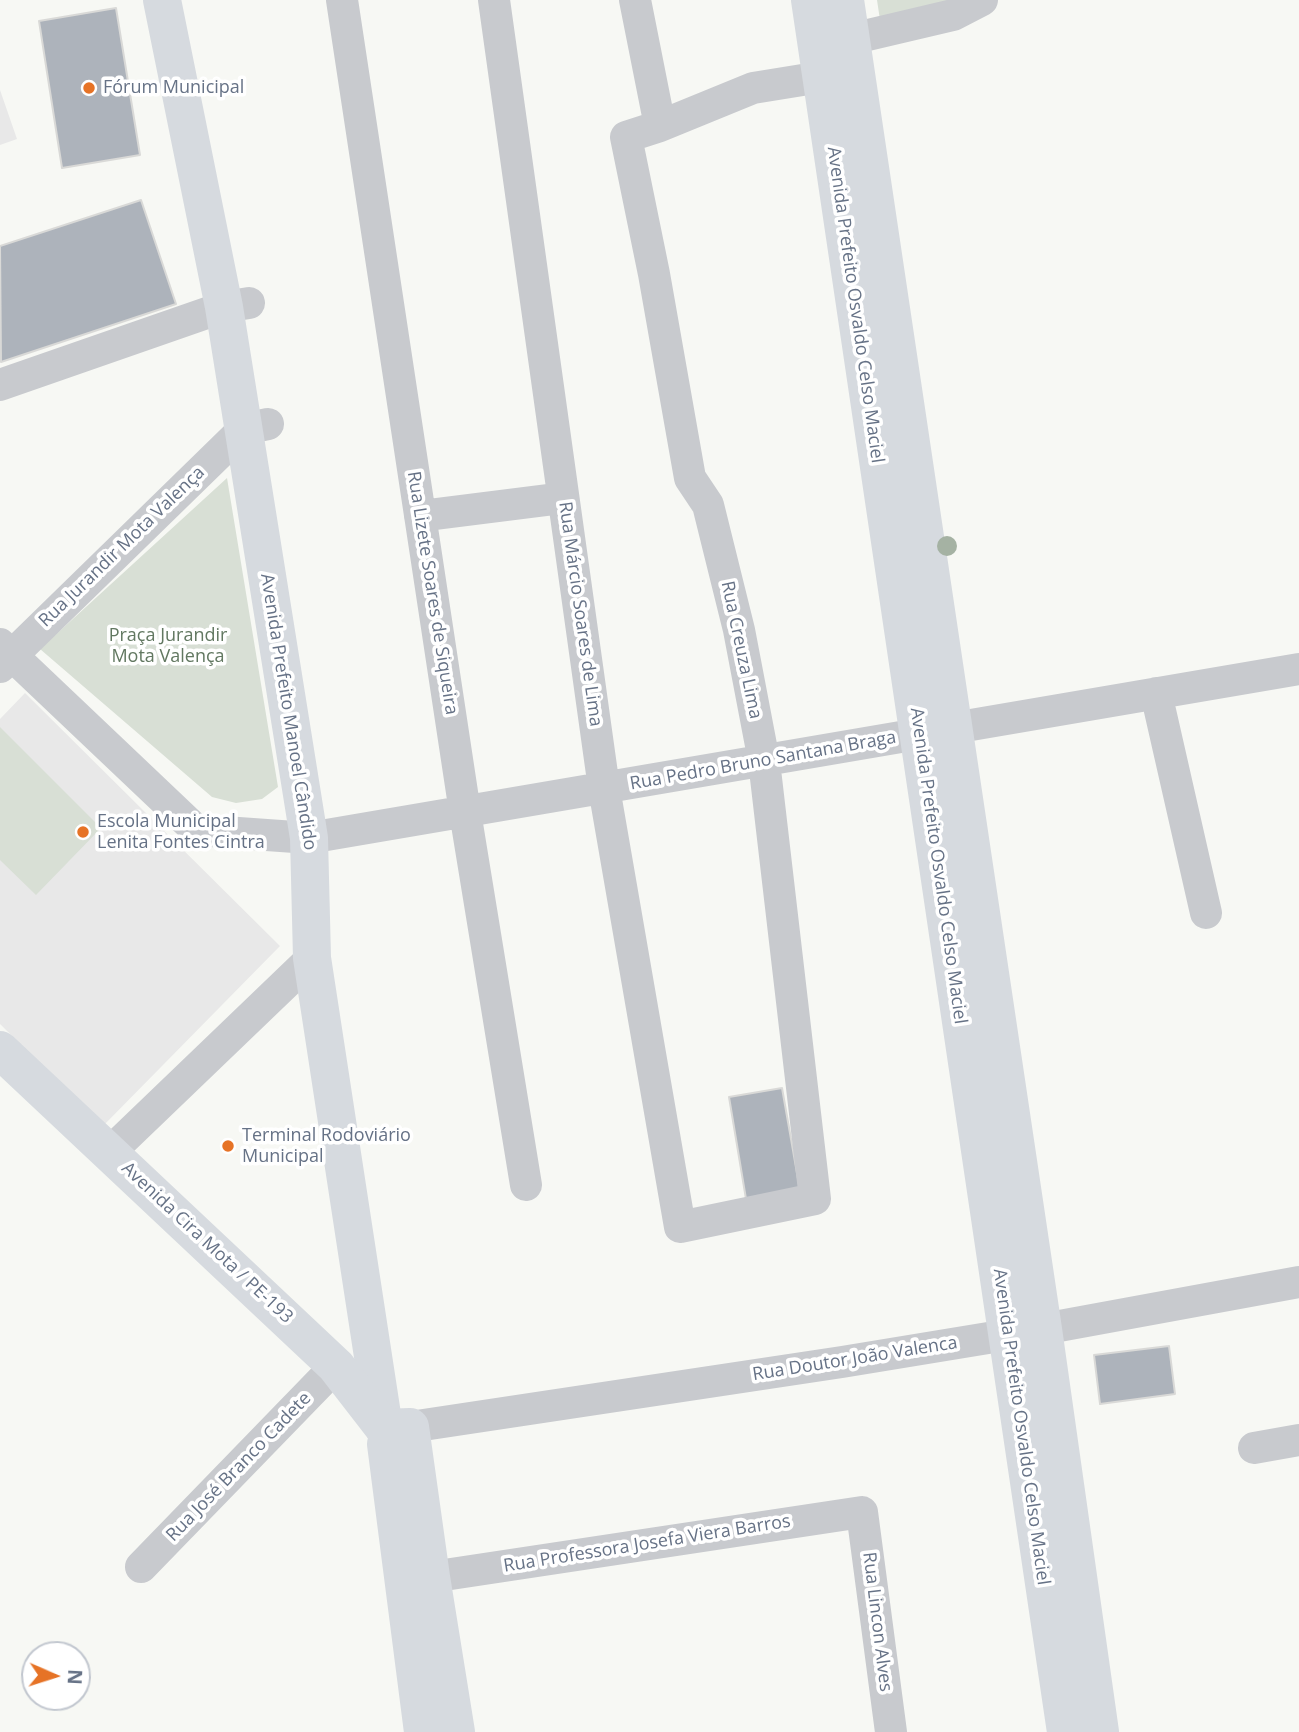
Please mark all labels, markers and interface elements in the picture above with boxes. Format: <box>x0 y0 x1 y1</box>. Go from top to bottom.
place label: Fórum Municipal <box>103 77 244 99</box>
marker: Fórum Municipal <box>81 80 97 96</box>
street label: Avenida Prefeito Osvaldo Celso Maciel <box>822 145 888 465</box>
street label: Rua Jurandir Mota Valença <box>35 462 209 632</box>
street label: Rua Lizete Soares de Siqueira <box>402 470 462 716</box>
street label: Rua Márcio Soares de Lima <box>554 500 606 728</box>
street label: Avenida Prefeito Manoel Cândido <box>255 572 321 852</box>
street label: Rua Creuza Lima <box>716 579 766 721</box>
park label: Praça Jurandir Mota Valença <box>109 625 227 668</box>
street label: Avenida Prefeito Osvaldo Celso Maciel <box>905 706 971 1026</box>
street label: Rua Pedro Bruno Santana Braga <box>628 727 898 795</box>
place label: Escola Municipal Lenita Fontes Cintra <box>97 811 265 854</box>
marker: Escola Municipal Lenita Fontes Cintra <box>75 824 91 840</box>
place label: Terminal Rodoviário Municipal <box>242 1125 411 1168</box>
marker: Terminal Rodoviário Municipal <box>220 1138 236 1154</box>
street label: Avenida Cira Mota / PE-193 <box>117 1158 297 1328</box>
street label: Avenida Prefeito Osvaldo Celso Maciel <box>988 1267 1054 1587</box>
street label: Rua Doutor João Valenca <box>751 1332 959 1386</box>
street label: Rua José Branco Cadete <box>162 1388 316 1546</box>
street label: Rua Professora Josefa Viera Barros <box>502 1511 792 1577</box>
street label: Rua Lincon Alves <box>858 1551 896 1693</box>
north arrow <box>21 1641 91 1711</box>
text: N <box>62 1669 88 1685</box>

